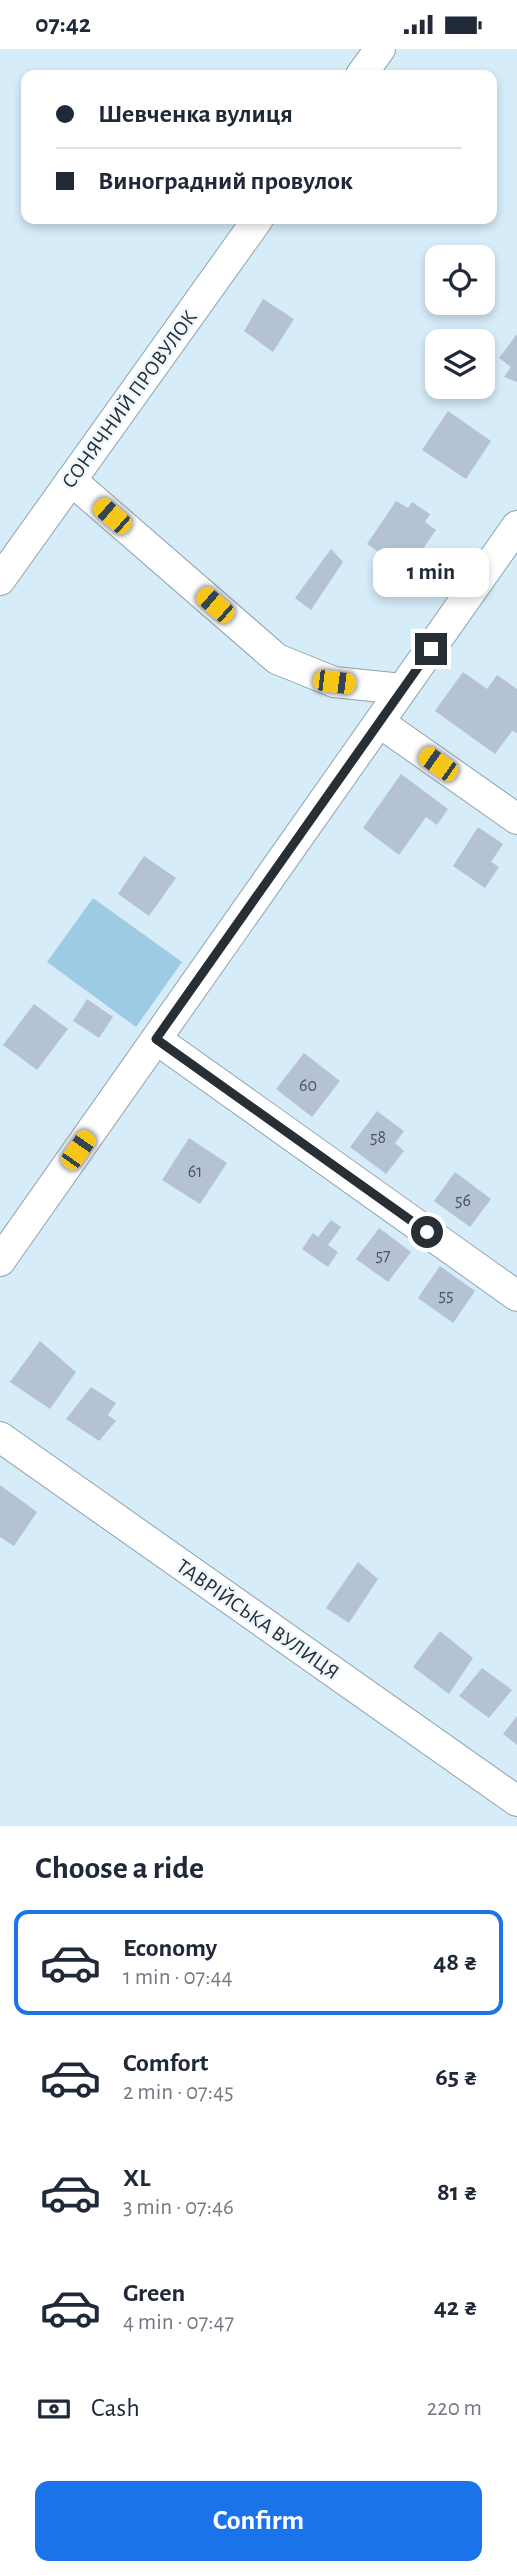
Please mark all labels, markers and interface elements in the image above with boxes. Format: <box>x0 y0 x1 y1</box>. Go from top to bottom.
text: 07:42 <box>35 11 91 37</box>
text: Шевченка вулиця <box>98 101 293 127</box>
text: Виноградний провулок <box>98 168 353 194</box>
map controls <box>425 245 495 399</box>
button: locate <box>425 245 495 315</box>
street label: СОНЯЧНИЙ ПРОВУЛОК <box>57 306 201 492</box>
button: layers <box>425 329 495 399</box>
car <box>90 494 135 538</box>
callout: 1 min <box>373 547 489 597</box>
text: 1 min <box>407 561 455 584</box>
car <box>193 583 238 627</box>
route end <box>415 633 447 665</box>
car <box>312 669 357 695</box>
car <box>415 743 462 785</box>
house number: 60 <box>299 1077 317 1095</box>
car <box>58 1127 99 1173</box>
house number: 58 <box>370 1129 386 1147</box>
house number: 61 <box>188 1163 202 1181</box>
house number: 56 <box>455 1192 471 1210</box>
route start <box>411 1216 443 1248</box>
house number: 57 <box>375 1247 391 1265</box>
house number: 55 <box>438 1287 454 1305</box>
street label: ТАВРІЙСЬКА ВУЛИЦЯ <box>173 1555 343 1683</box>
text: Choose a ride <box>35 1852 204 1884</box>
icon: car <box>39 1931 102 1994</box>
text: Economy <box>123 1935 217 1961</box>
text: 48 ₴ <box>433 1949 478 1975</box>
text: 1 min · 07:44 <box>123 1966 233 1989</box>
icon: car <box>39 2046 102 2109</box>
text: Comfort <box>123 2050 208 2076</box>
text: 65 ₴ <box>435 2064 478 2090</box>
text: 2 min · 07:45 <box>123 2081 234 2104</box>
icon: car <box>39 2161 102 2224</box>
text: XL <box>123 2165 150 2191</box>
text: 81 ₴ <box>437 2179 478 2205</box>
text: 3 min · 07:46 <box>123 2196 234 2219</box>
icon: car <box>39 2276 102 2339</box>
text: Green <box>123 2280 185 2306</box>
text: 42 ₴ <box>434 2294 478 2320</box>
text: 4 min · 07:47 <box>123 2311 234 2334</box>
icon: cash <box>35 2390 73 2428</box>
text: Cash <box>91 2395 140 2421</box>
text: 220 m <box>427 2397 482 2420</box>
button: Confirm <box>35 2481 482 2561</box>

